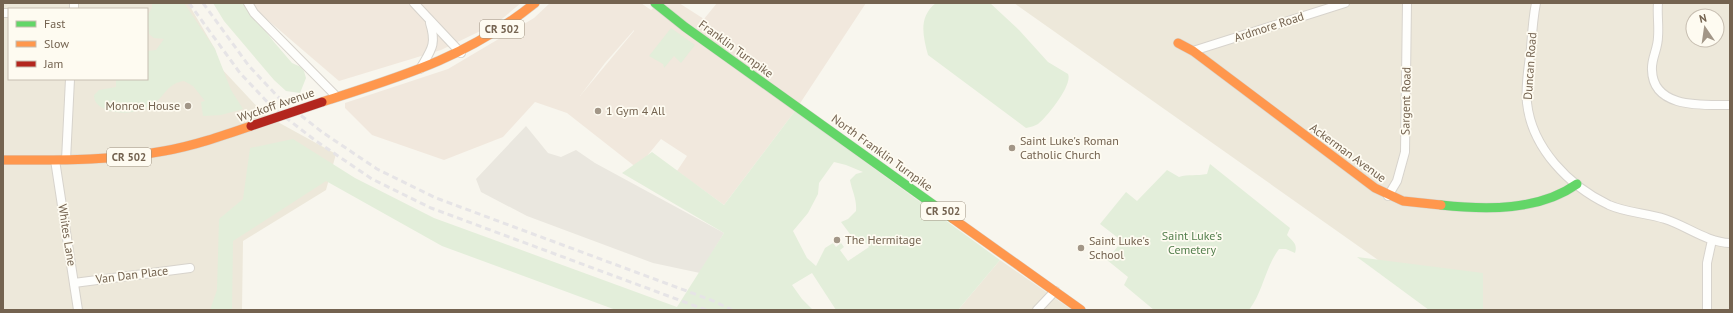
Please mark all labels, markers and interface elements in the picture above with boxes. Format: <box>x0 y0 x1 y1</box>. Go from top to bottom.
legend <box>8 8 148 80</box>
street label: Ardmore Road <box>1232 8 1306 45</box>
north arrow <box>1685 8 1725 48</box>
text: N <box>1698 11 1708 26</box>
text: Fast <box>44 16 65 31</box>
street label: Franklin Turnpike <box>696 16 777 81</box>
road number: CR 502 <box>480 20 524 38</box>
street label: Duncan Road <box>1520 32 1539 100</box>
text: Slow <box>44 36 69 51</box>
text: Jam <box>43 56 63 71</box>
street label: Sargent Road <box>1397 67 1414 135</box>
street label: Wyckoff Avenue <box>235 84 316 125</box>
place label: Monroe House <box>106 98 180 113</box>
marker: Monroe House <box>183 101 193 111</box>
place label: 1 Gym 4 All <box>606 103 666 118</box>
marker: 1 Gym 4 All <box>593 106 603 116</box>
street label: North Franklin Turnpike <box>829 111 936 194</box>
street label: Ackerman Avenue <box>1307 120 1389 185</box>
place label: Saint Luke's Roman Catholic Church <box>1020 133 1119 162</box>
marker: Saint Luke's Roman Catholic Church <box>1007 143 1017 153</box>
road number: CR 502 <box>107 148 151 166</box>
road number: CR 502 <box>921 202 965 220</box>
street label: Whites Lane <box>55 203 80 267</box>
park label: Saint Luke's Cemetery <box>1162 228 1222 257</box>
place label: The Hermitage <box>845 232 921 247</box>
place label: Saint Luke's School <box>1089 233 1149 262</box>
marker: The Hermitage <box>832 235 842 245</box>
marker: Saint Luke's School <box>1076 243 1086 253</box>
street label: Van Dan Place <box>94 263 169 287</box>

